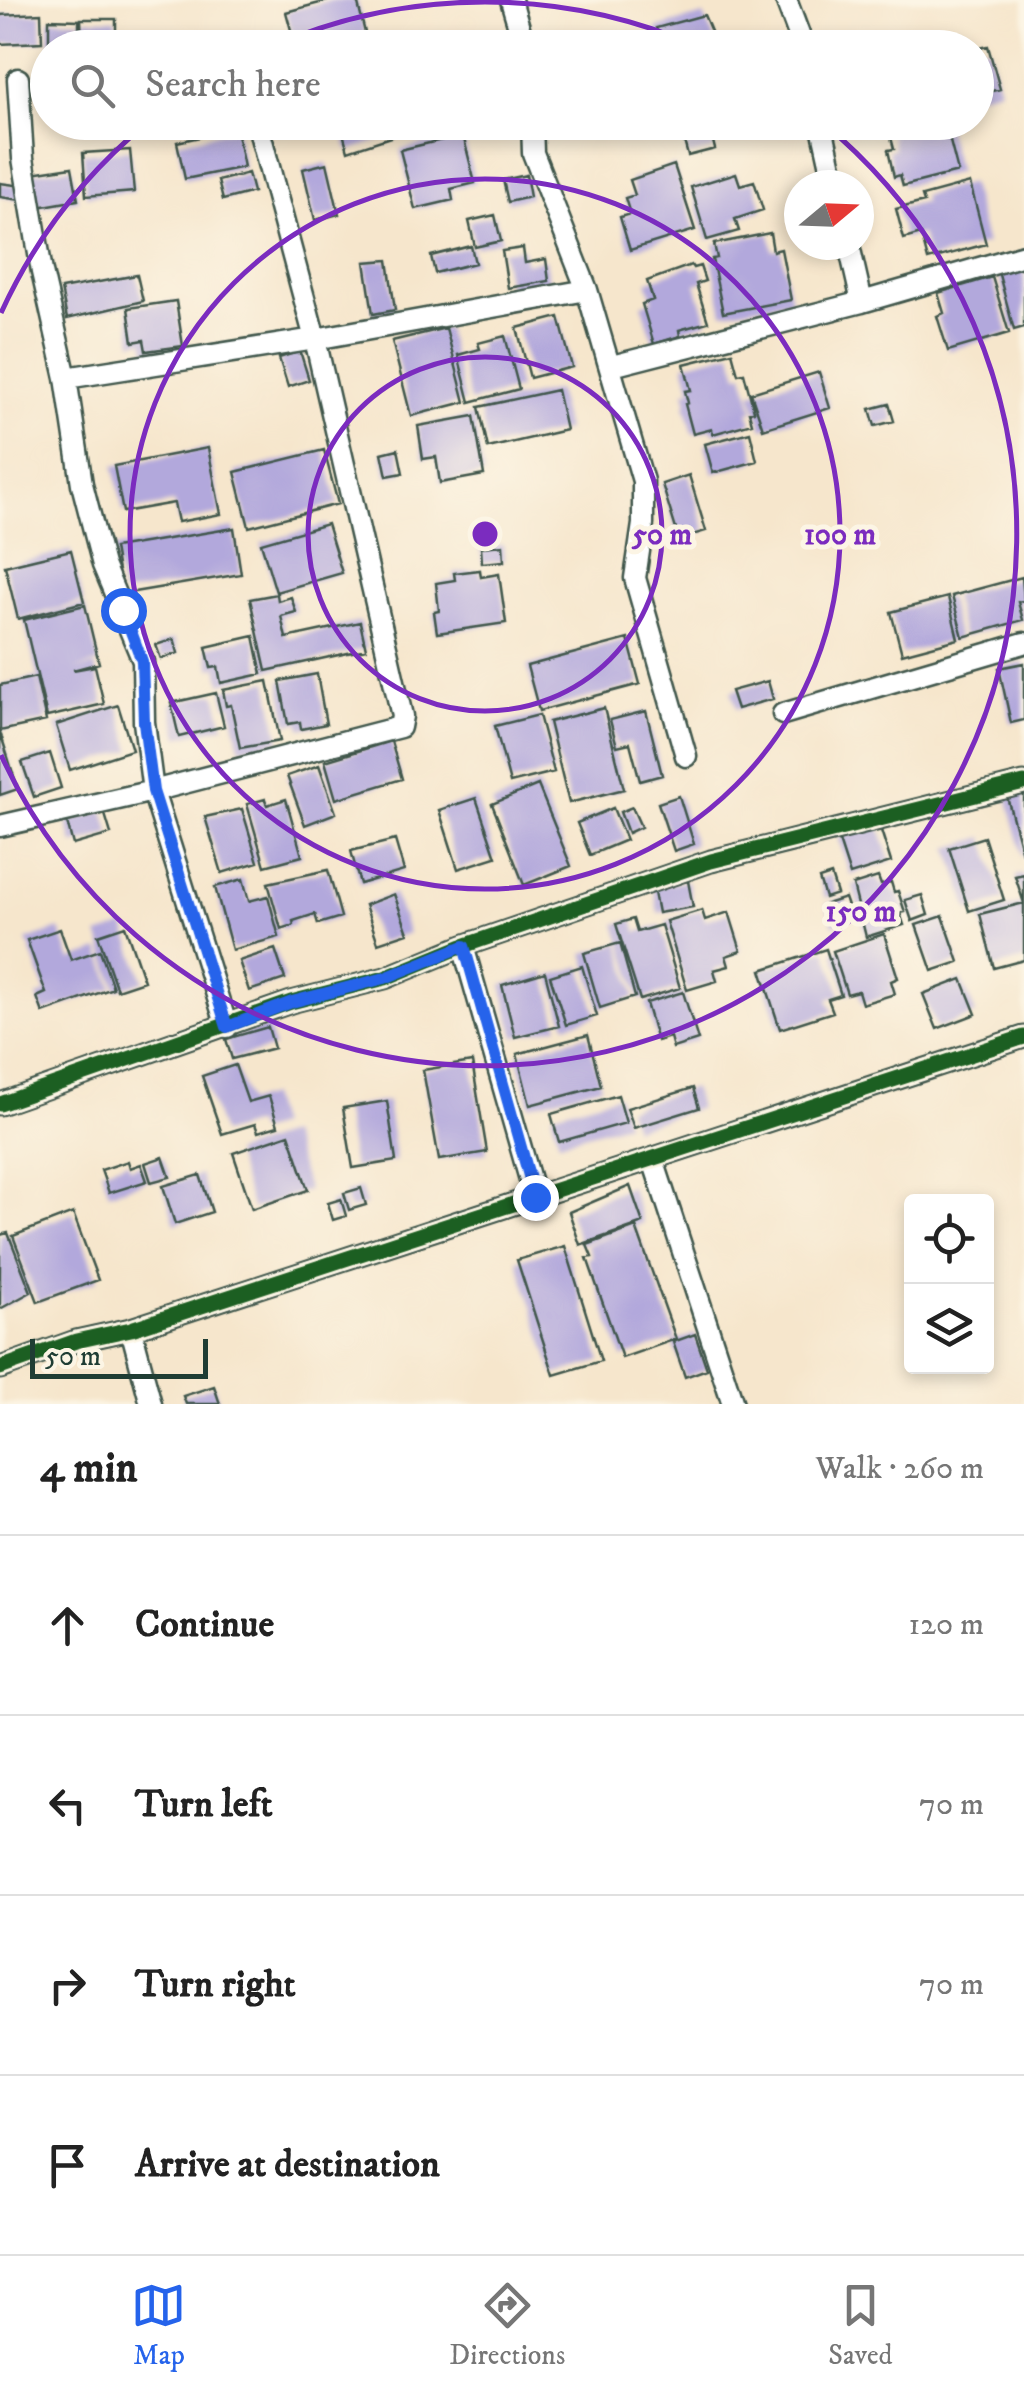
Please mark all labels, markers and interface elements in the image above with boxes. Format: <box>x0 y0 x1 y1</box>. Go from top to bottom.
search box <box>30 30 994 140</box>
icon: search <box>65 58 120 113</box>
text: Search here <box>145 61 321 109</box>
north arrow <box>784 170 874 260</box>
centre of rings <box>467 516 503 552</box>
text: 50 m <box>631 517 692 554</box>
text: 100 m <box>804 517 877 554</box>
route start <box>101 588 147 634</box>
text: 150 m <box>826 894 897 931</box>
route end <box>513 1175 559 1221</box>
map controls <box>904 1194 994 1374</box>
button: locate <box>904 1194 994 1284</box>
button: layers <box>904 1284 994 1374</box>
scale bar <box>30 1334 208 1378</box>
text: 50 m <box>45 1339 101 1374</box>
text: 4 min <box>40 1443 138 1495</box>
text: Walk · 260 m <box>816 1449 984 1489</box>
icon: ahead <box>40 1598 95 1653</box>
text: Continue <box>135 1601 274 1649</box>
text: 120 m <box>908 1605 984 1645</box>
icon: left <box>40 1778 95 1833</box>
text: Turn left <box>135 1781 273 1829</box>
text: 70 m <box>919 1785 984 1825</box>
icon: right <box>40 1958 95 2013</box>
text: Turn right <box>135 1961 296 2009</box>
text: 70 m <box>919 1965 984 2005</box>
icon: arrive <box>40 2138 95 2193</box>
text: Arrive at destination <box>135 2141 440 2189</box>
tab: Map <box>131 2278 186 2373</box>
tab: Directions <box>449 2278 565 2373</box>
tab: Saved <box>828 2278 893 2373</box>

